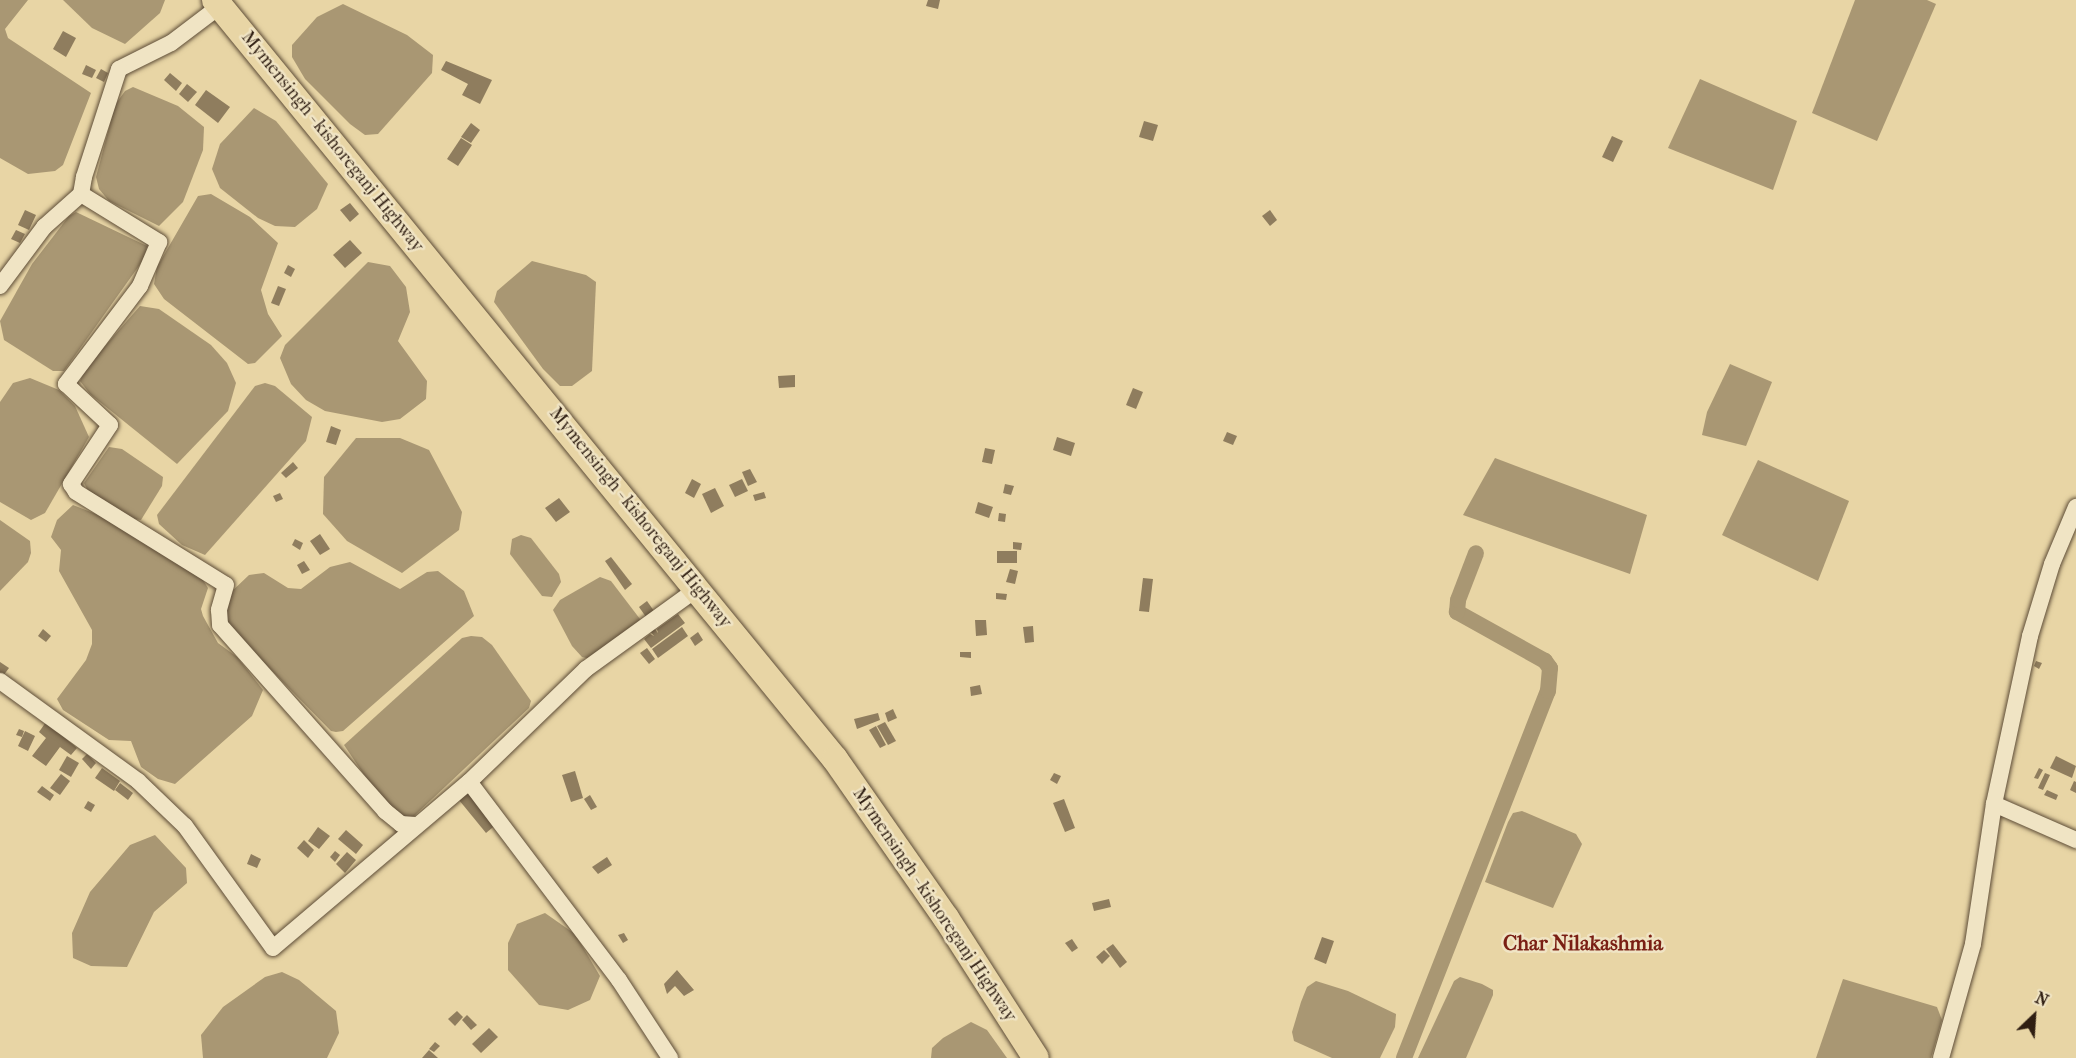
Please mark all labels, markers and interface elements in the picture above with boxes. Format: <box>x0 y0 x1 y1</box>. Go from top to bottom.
street label: Mymensingh - kishoreganj Highway <box>236 27 428 257</box>
street label: Mymensingh - kishoreganj Highway <box>544 403 736 633</box>
street label: Mymensingh - kishoreganj Highway <box>847 784 1021 1026</box>
district label: Char Nilakashmia <box>1503 930 1663 956</box>
north arrow <box>2004 986 2064 1046</box>
text: N <box>2032 988 2051 1010</box>

